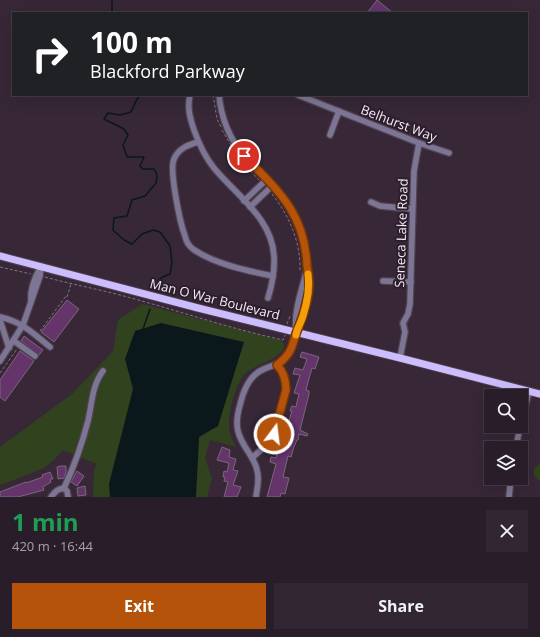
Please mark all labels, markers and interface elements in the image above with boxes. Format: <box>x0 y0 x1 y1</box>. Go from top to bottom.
text: 100 m <box>90 23 173 61</box>
icon: right <box>24 28 76 80</box>
text: Blackford Parkway <box>90 59 245 83</box>
street label: Belhurst Way <box>358 100 440 146</box>
pin <box>227 139 261 173</box>
icon: arrive <box>233 145 255 167</box>
street label: Seneca Lake Road <box>390 178 412 288</box>
street label: Man O War Boulevard <box>148 274 282 324</box>
map controls <box>484 389 528 485</box>
button: search <box>484 389 528 433</box>
position arrow <box>253 413 295 455</box>
button: layers <box>484 441 528 485</box>
text: 1 min <box>12 505 79 538</box>
button: close <box>486 510 528 552</box>
text: 420 m · 16:44 <box>12 537 93 555</box>
button: Exit <box>12 583 266 629</box>
button: Share <box>274 583 528 629</box>

